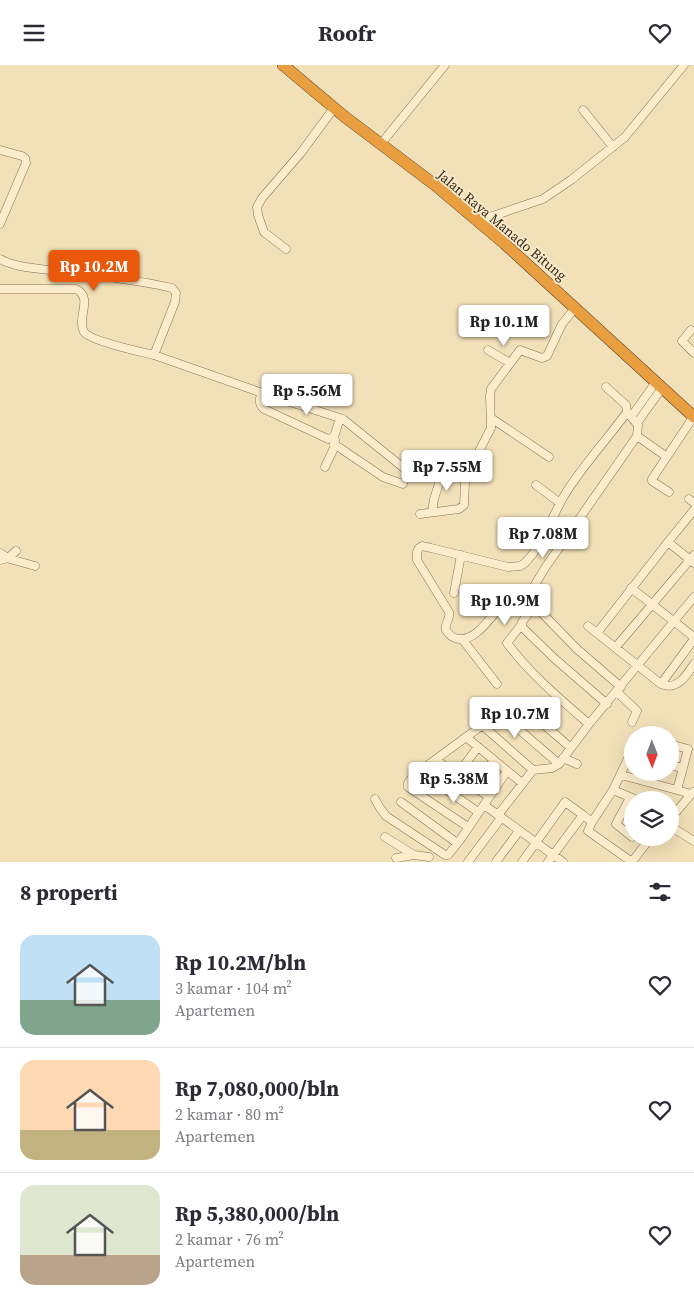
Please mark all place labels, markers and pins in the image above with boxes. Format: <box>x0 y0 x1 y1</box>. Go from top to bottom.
pin: Rp 10.2M <box>42 249 146 292</box>
pin: Rp 10.1M <box>452 305 556 347</box>
pin: Rp 5.56M <box>255 373 359 416</box>
pin: Rp 7.55M <box>395 449 499 492</box>
pin: Rp 7.08M <box>491 517 595 559</box>
pin: Rp 10.9M <box>453 583 557 626</box>
pin: Rp 10.7M <box>463 697 567 739</box>
pin: Rp 5.38M <box>402 761 506 804</box>

